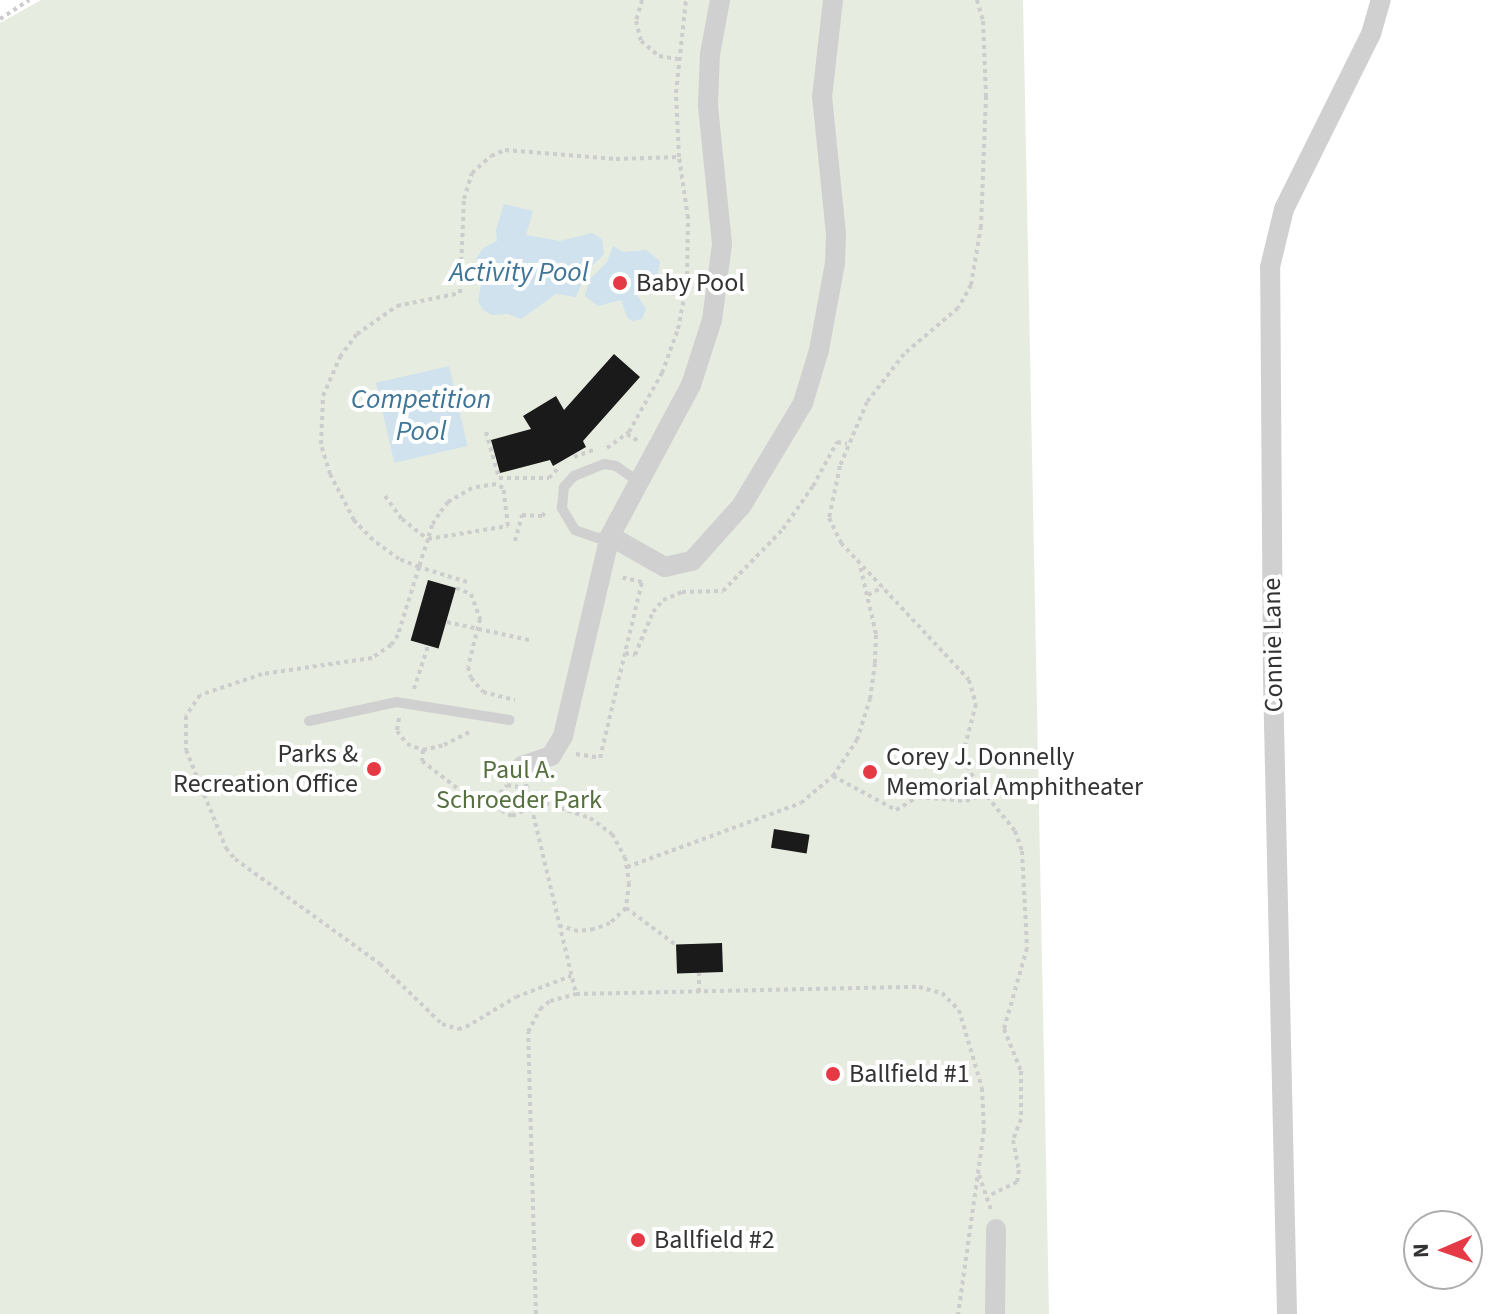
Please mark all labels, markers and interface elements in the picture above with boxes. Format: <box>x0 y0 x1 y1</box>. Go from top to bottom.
water label: Activity Pool <box>449 255 589 289</box>
place label: Baby Pool <box>636 267 745 299</box>
marker: Baby Pool <box>611 274 629 292</box>
water label: Competition Pool <box>351 382 491 448</box>
street label: Connie Lane <box>1256 577 1290 713</box>
place label: Parks & Recreation Office <box>173 738 358 800</box>
place label: Corey J. Donnelly Memorial Amphitheater <box>886 741 1143 802</box>
park label: Paul A. Schroeder Park <box>436 754 602 816</box>
marker: Parks & Recreation Office <box>365 760 383 778</box>
marker: Corey J. Donnelly Memorial Amphitheater <box>861 763 879 781</box>
place label: Ballfield #1 <box>849 1058 970 1090</box>
marker: Ballfield #1 <box>824 1065 842 1083</box>
north arrow <box>1403 1210 1483 1290</box>
place label: Ballfield #2 <box>654 1224 775 1256</box>
marker: Ballfield #2 <box>629 1231 647 1249</box>
text: N <box>1405 1243 1437 1259</box>

